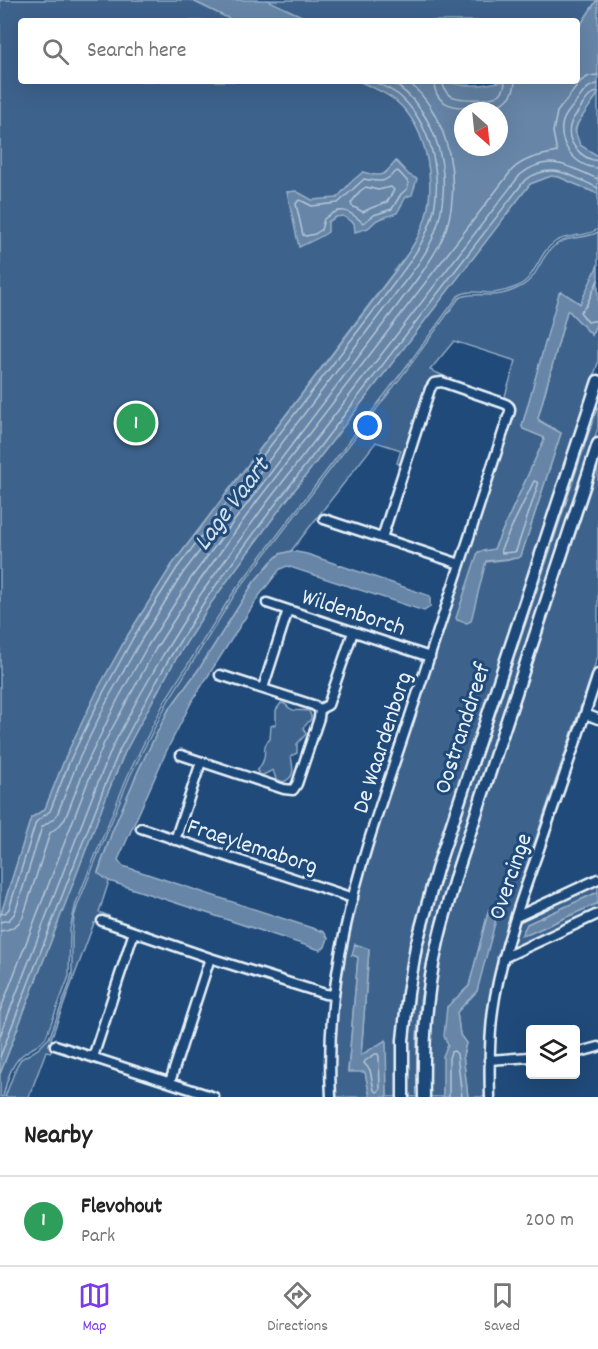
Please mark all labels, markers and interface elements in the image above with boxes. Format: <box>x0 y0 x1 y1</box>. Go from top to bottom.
search box <box>18 18 580 84</box>
icon: search <box>39 35 72 68</box>
text: Search here <box>87 36 186 67</box>
north arrow <box>454 102 508 156</box>
pin: 1 <box>116 400 156 446</box>
your location <box>353 411 382 440</box>
water label: Lage Vaart <box>186 449 281 559</box>
street label: Wildenborch <box>297 581 409 647</box>
street label: Oostranddreef <box>427 659 501 799</box>
street label: De Waardenborg <box>345 668 423 818</box>
street label: Fraeylemaborg <box>182 811 322 885</box>
street label: Overcinge <box>481 829 542 925</box>
map controls <box>526 1025 580 1079</box>
button: layers <box>526 1025 580 1079</box>
text: Nearby <box>24 1118 92 1155</box>
text: Flevohout <box>81 1192 162 1223</box>
text: 1 <box>41 1207 46 1235</box>
text: 200 m <box>525 1207 574 1235</box>
text: Park <box>81 1223 115 1251</box>
tab: Map <box>78 1279 111 1338</box>
tab: Directions <box>267 1279 328 1338</box>
tab: Saved <box>484 1279 520 1338</box>

